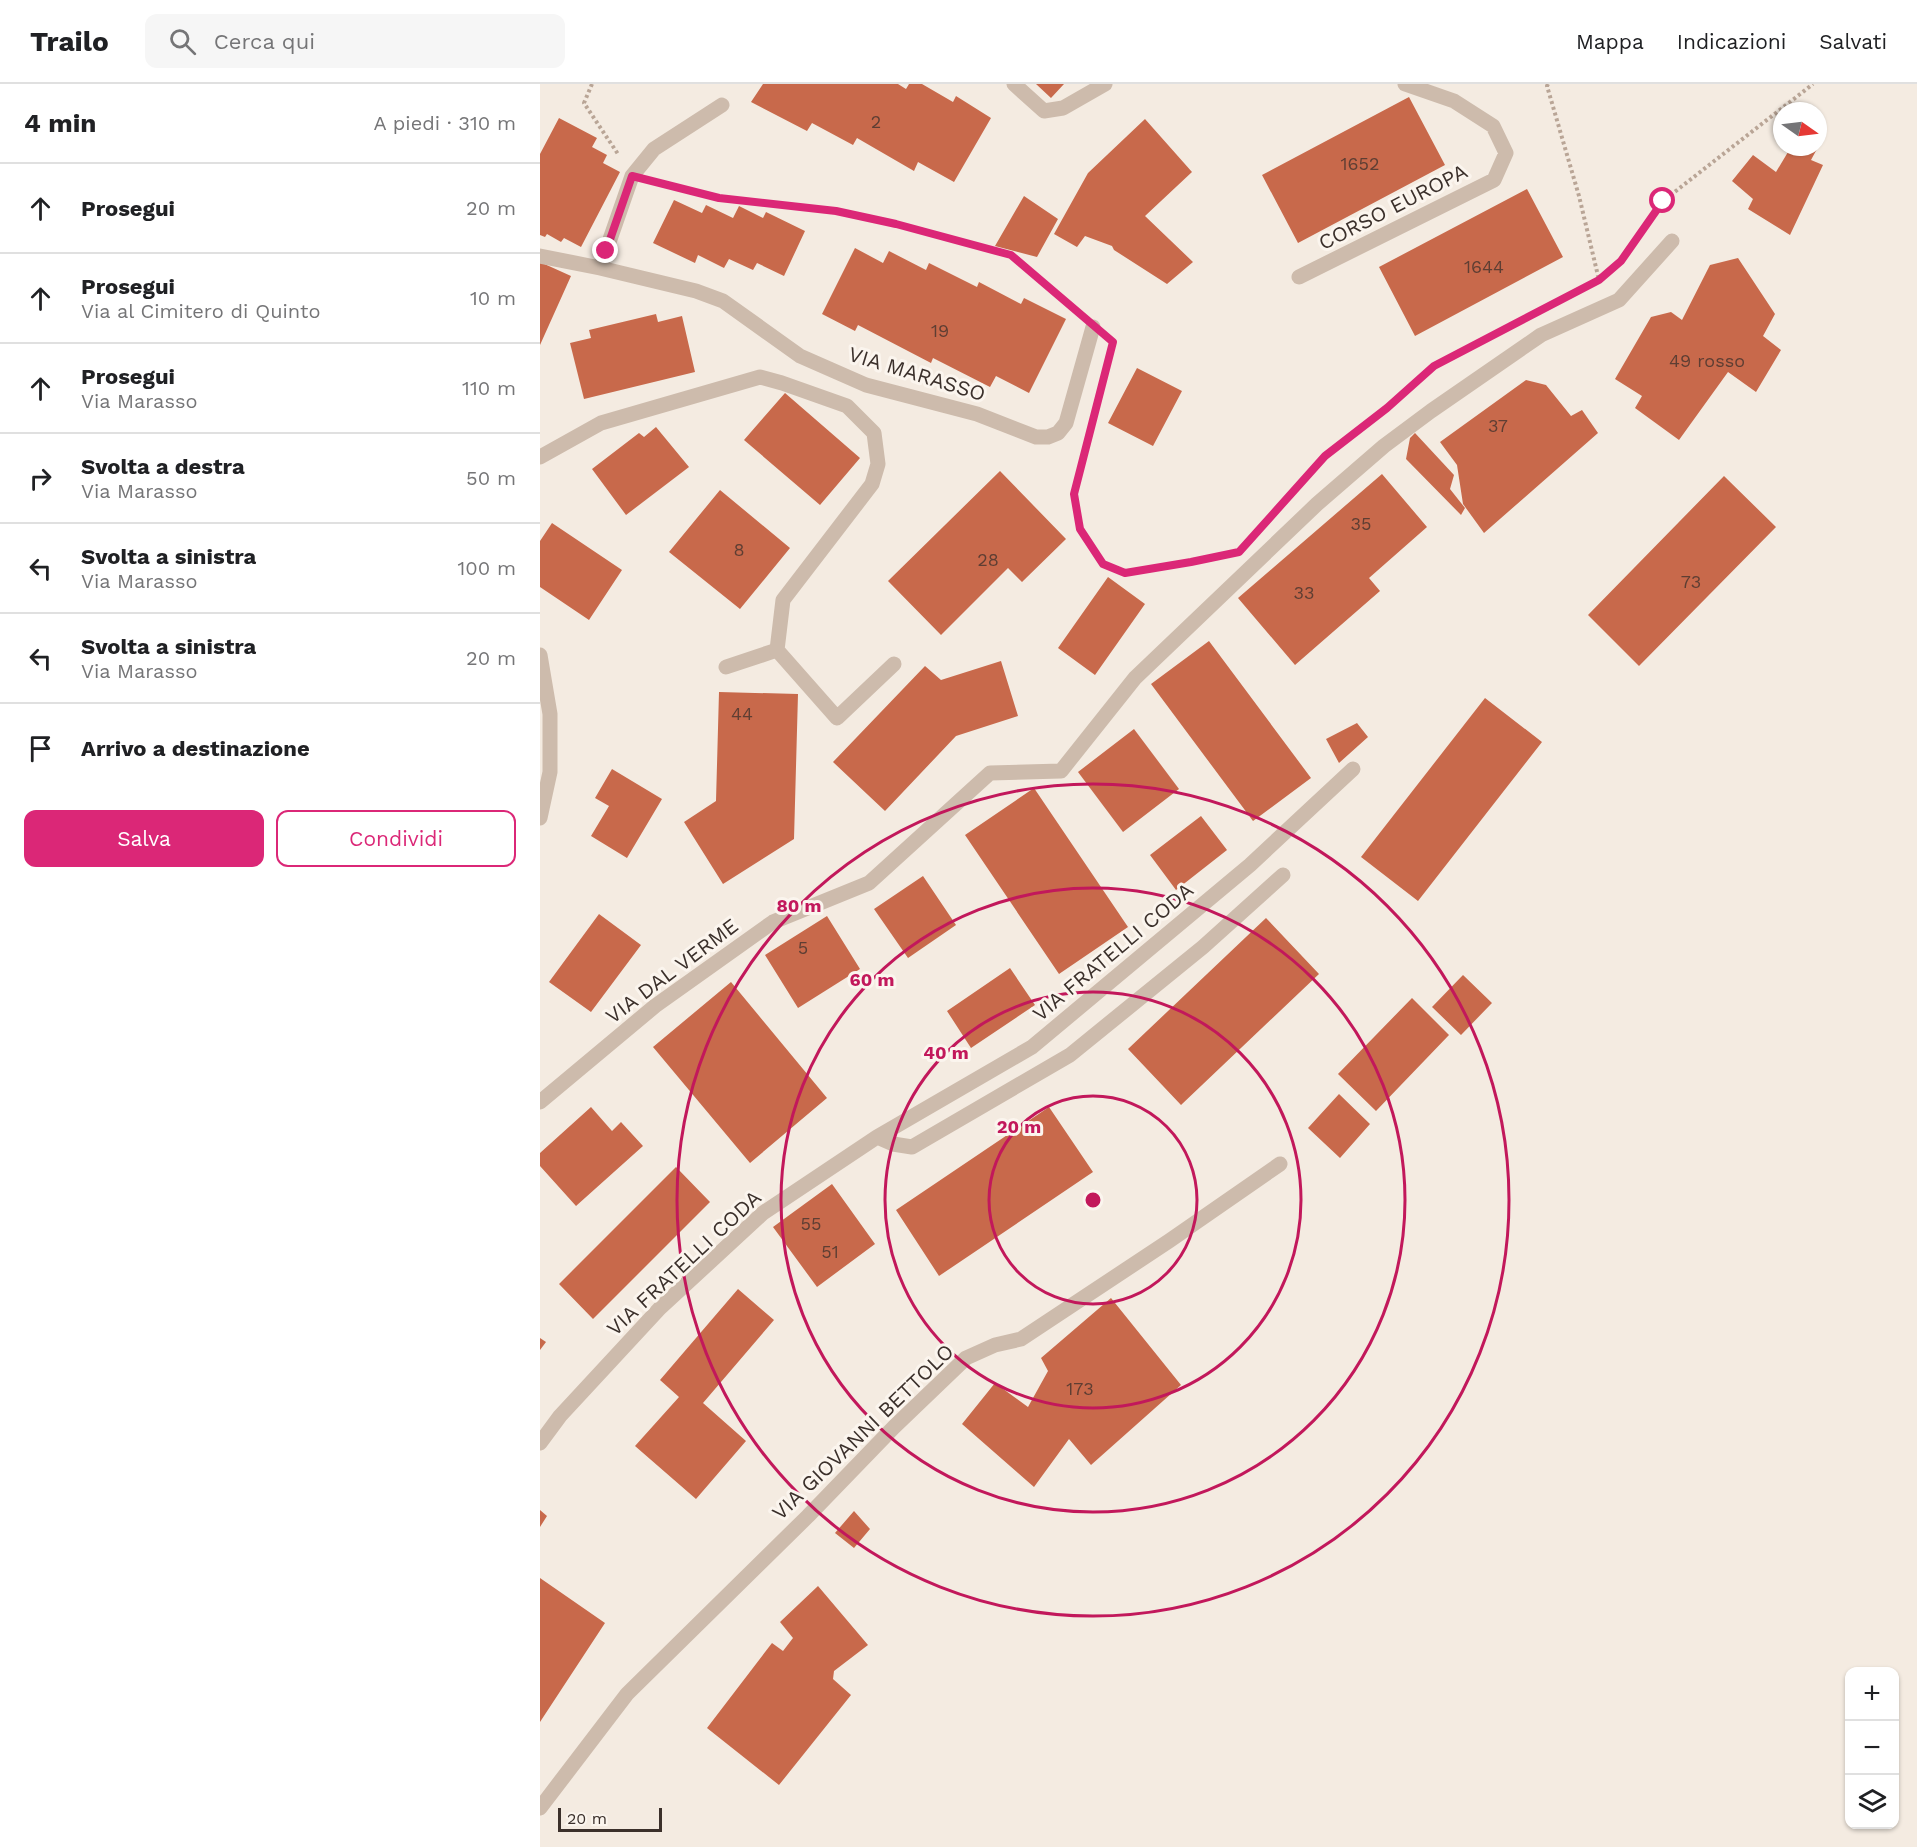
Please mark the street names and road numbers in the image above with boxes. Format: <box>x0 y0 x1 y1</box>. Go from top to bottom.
street label: CORSO EUROPA <box>1314 158 1472 255</box>
street label: VIA MARASSO <box>846 341 989 406</box>
street label: VIA FRATELLI CODA <box>1027 877 1198 1026</box>
street label: VIA DAL VERME <box>601 913 743 1029</box>
street label: VIA FRATELLI CODA <box>601 1185 766 1341</box>
street label: VIA GIOVANNI BETTOLO <box>767 1338 959 1525</box>

